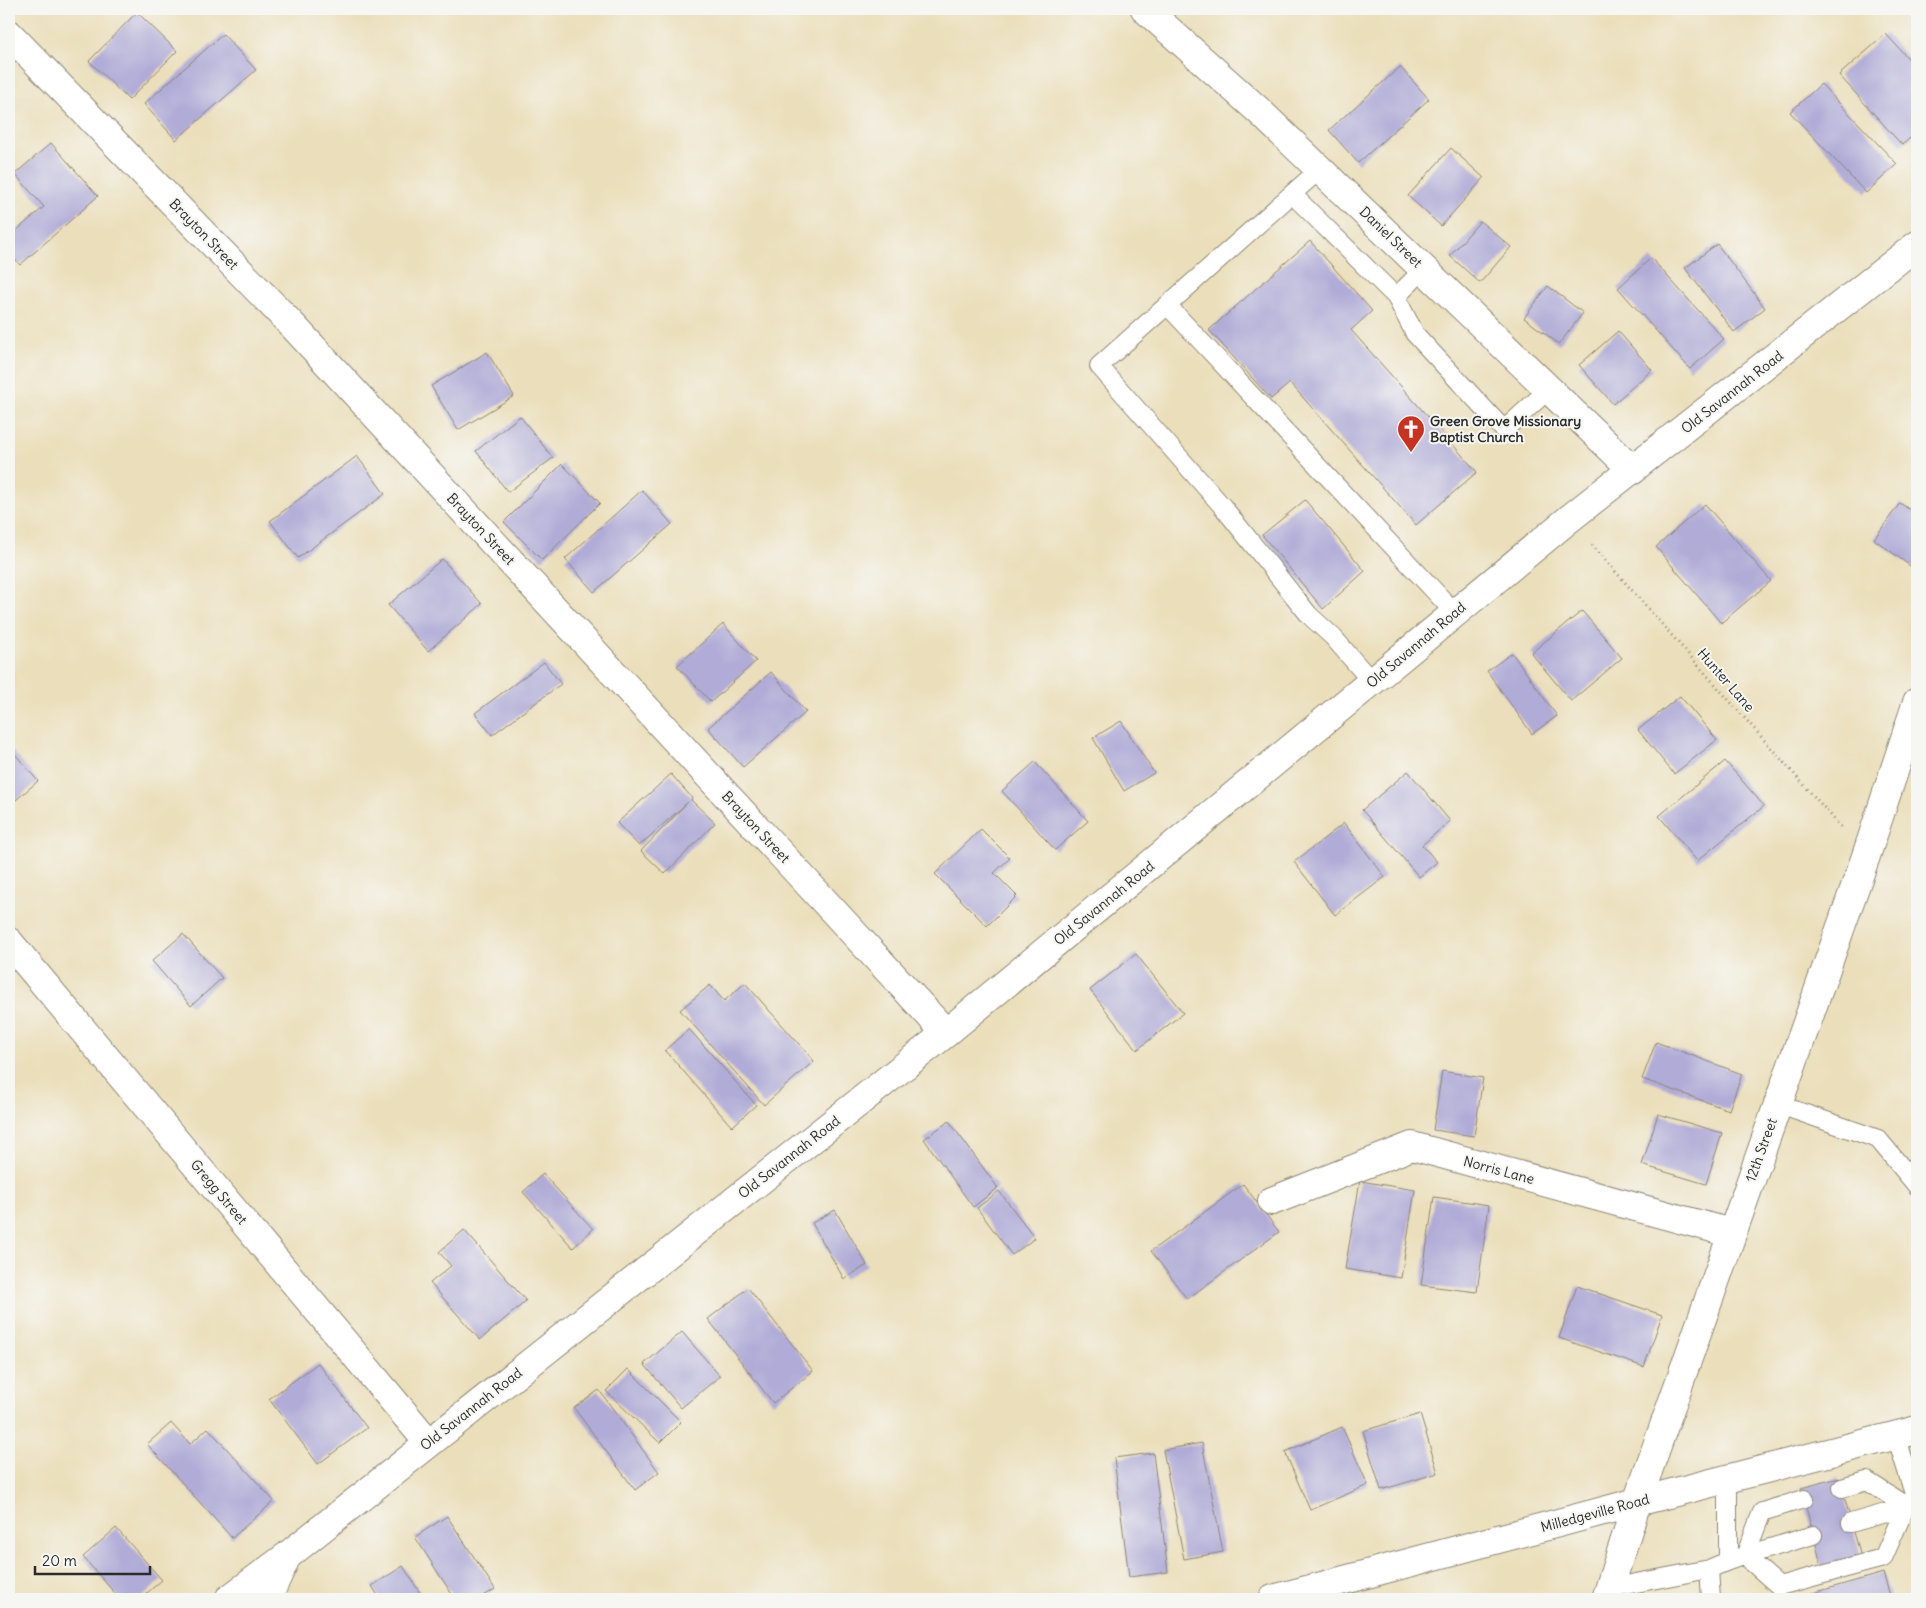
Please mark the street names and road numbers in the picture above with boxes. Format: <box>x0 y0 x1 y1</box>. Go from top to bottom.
street label: Brayton Street <box>166 195 243 274</box>
street label: Daniel Street <box>1356 203 1426 272</box>
street label: Old Savannah Road <box>1677 347 1787 437</box>
street label: Brayton Street <box>443 489 519 569</box>
street label: Old Savannah Road <box>1363 598 1469 692</box>
street label: Hunter Lane <box>1693 644 1759 716</box>
street label: Brayton Street <box>718 787 794 867</box>
street label: Old Savannah Road <box>1050 857 1158 949</box>
street label: Old Savannah Road <box>734 1112 844 1202</box>
street label: 12th Street <box>1741 1115 1781 1184</box>
street label: Norris Lane <box>1461 1152 1537 1188</box>
street label: Gregg Street <box>187 1156 252 1228</box>
street label: Old Savannah Road <box>416 1364 526 1454</box>
street label: Milledgeville Road <box>1539 1490 1651 1536</box>

